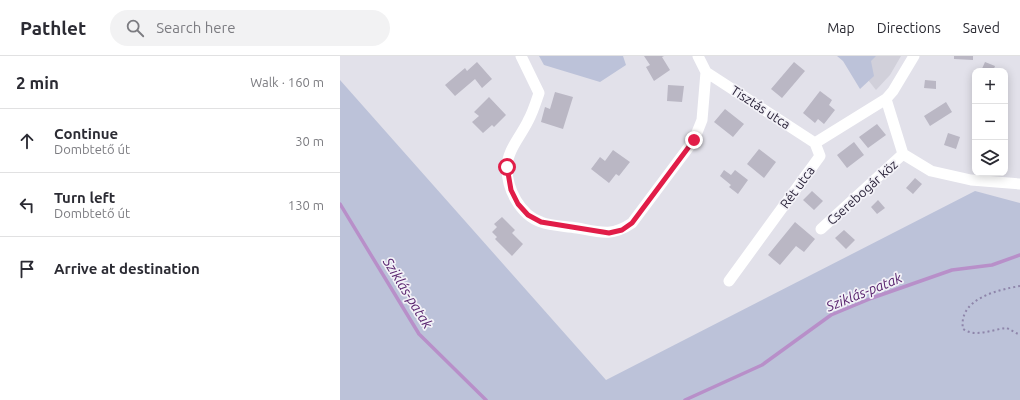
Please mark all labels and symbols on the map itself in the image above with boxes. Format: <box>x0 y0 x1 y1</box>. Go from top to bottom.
street label: Tisztás utca <box>729 83 793 131</box>
route end <box>685 131 703 149</box>
street label: Cserebogár köz <box>824 157 900 227</box>
route start <box>498 158 516 176</box>
street label: Rét utca <box>777 163 817 211</box>
water label: Sziklás-patak <box>379 254 437 332</box>
water label: Sziklás-patak <box>823 269 905 315</box>

